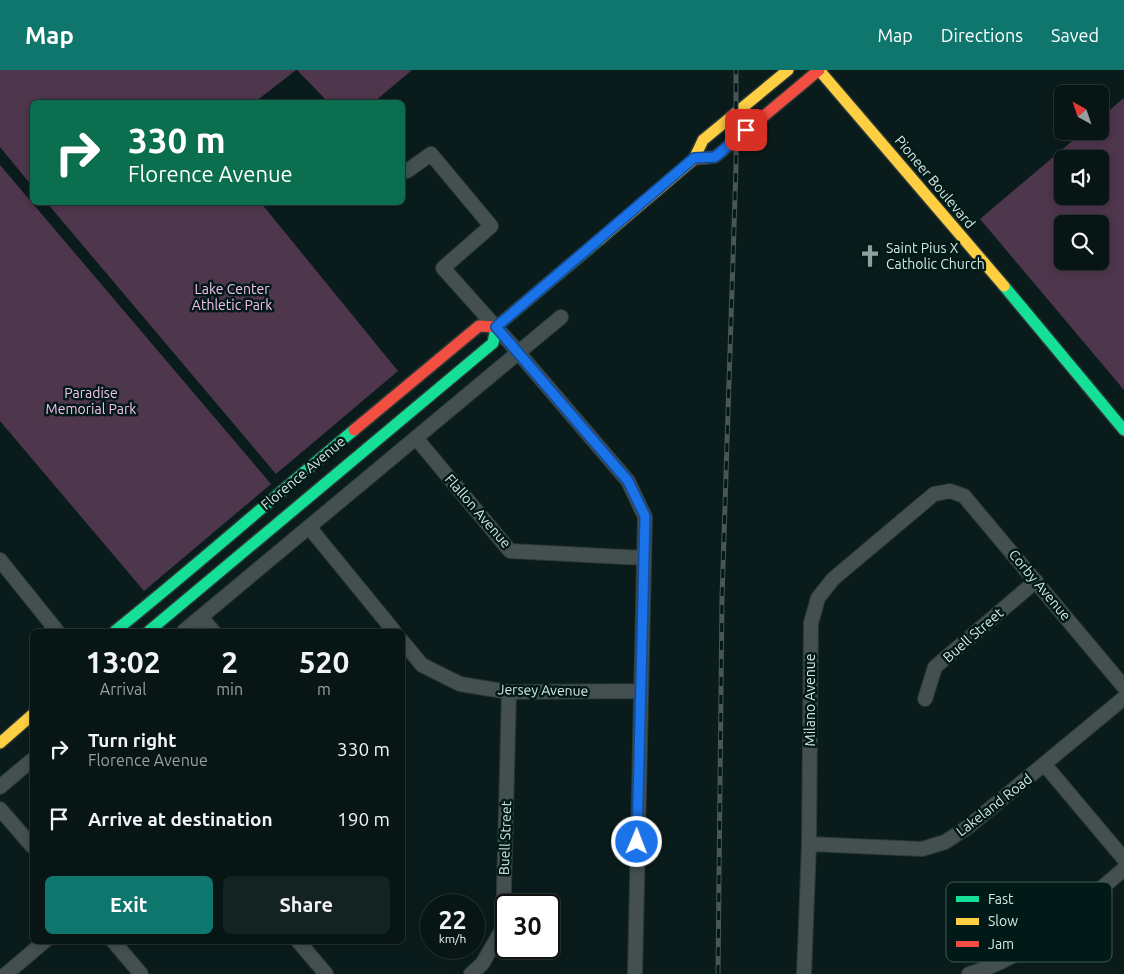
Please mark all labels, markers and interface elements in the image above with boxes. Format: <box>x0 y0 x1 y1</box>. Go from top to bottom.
text: Map <box>25 22 74 49</box>
text: Map <box>877 25 913 45</box>
text: Directions <box>941 25 1023 45</box>
text: Saved <box>1051 25 1099 45</box>
north arrow <box>1054 85 1109 140</box>
map controls <box>1054 85 1109 270</box>
pin <box>725 109 767 151</box>
icon: arrive <box>732 116 760 144</box>
icon: right <box>45 120 110 185</box>
text: 330 m <box>128 120 226 160</box>
street label: Pioneer Boulevard <box>892 132 978 232</box>
button: sound <box>1054 150 1109 205</box>
text: Florence Avenue <box>128 161 293 186</box>
button: search <box>1054 215 1109 270</box>
place label: Saint Pius X Catholic Church <box>886 240 985 272</box>
church icon: Saint Pius X Catholic Church <box>857 243 883 269</box>
park label: Lake Center Athletic Park <box>192 281 272 313</box>
park label: Paradise Memorial Park <box>46 385 136 417</box>
street label: Florence Avenue <box>258 433 348 513</box>
street label: Flallon Avenue <box>442 471 514 551</box>
street label: Corby Avenue <box>1006 546 1074 624</box>
street label: Buell Street <box>940 604 1007 665</box>
text: 13:02 <box>86 645 161 679</box>
text: 2 <box>221 645 238 679</box>
text: 520 <box>299 645 349 679</box>
street label: Milano Avenue <box>802 653 818 747</box>
text: Arrival <box>100 680 146 698</box>
text: min <box>216 680 243 698</box>
text: m <box>317 680 331 698</box>
street label: Jersey Avenue <box>497 681 589 699</box>
text: Turn right <box>88 729 176 751</box>
icon: right <box>45 735 73 763</box>
text: 330 m <box>337 738 390 760</box>
text: Florence Avenue <box>88 751 208 769</box>
street label: Lakeland Road <box>953 771 1035 839</box>
street label: Buell Street <box>496 800 514 875</box>
icon: arrive <box>45 805 73 833</box>
text: Arrive at destination <box>88 808 273 830</box>
text: 190 m <box>337 808 390 830</box>
position arrow <box>610 815 662 867</box>
button: Exit <box>45 876 213 934</box>
button: Share <box>223 876 390 934</box>
legend <box>946 882 1112 962</box>
text: Fast <box>988 891 1014 907</box>
speed limit sign: 30 <box>495 894 560 959</box>
text: 22 <box>438 906 467 934</box>
text: Slow <box>988 913 1018 929</box>
text: km/h <box>439 932 466 945</box>
text: Jam <box>988 936 1014 952</box>

